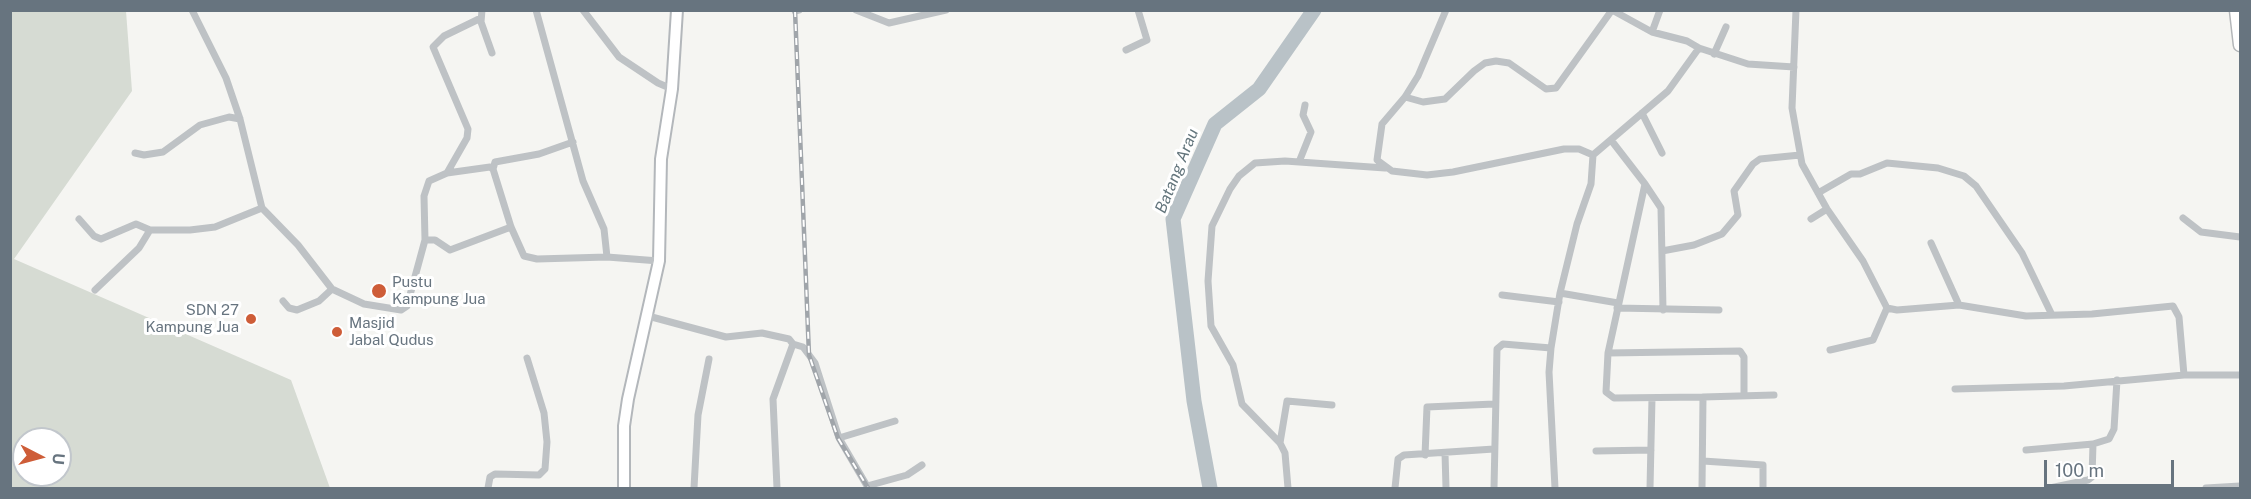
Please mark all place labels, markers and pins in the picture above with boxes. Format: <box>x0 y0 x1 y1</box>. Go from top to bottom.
place label: Pustu Kampung Jua <box>392 273 486 308</box>
marker: Pustu Kampung Jua <box>370 282 388 300</box>
place label: SDN 27 Kampung Jua <box>145 301 239 336</box>
marker: SDN 27 Kampung Jua <box>244 312 258 326</box>
place label: Masjid Jabal Qudus <box>349 314 434 349</box>
marker: Masjid Jabal Qudus <box>330 325 344 339</box>

